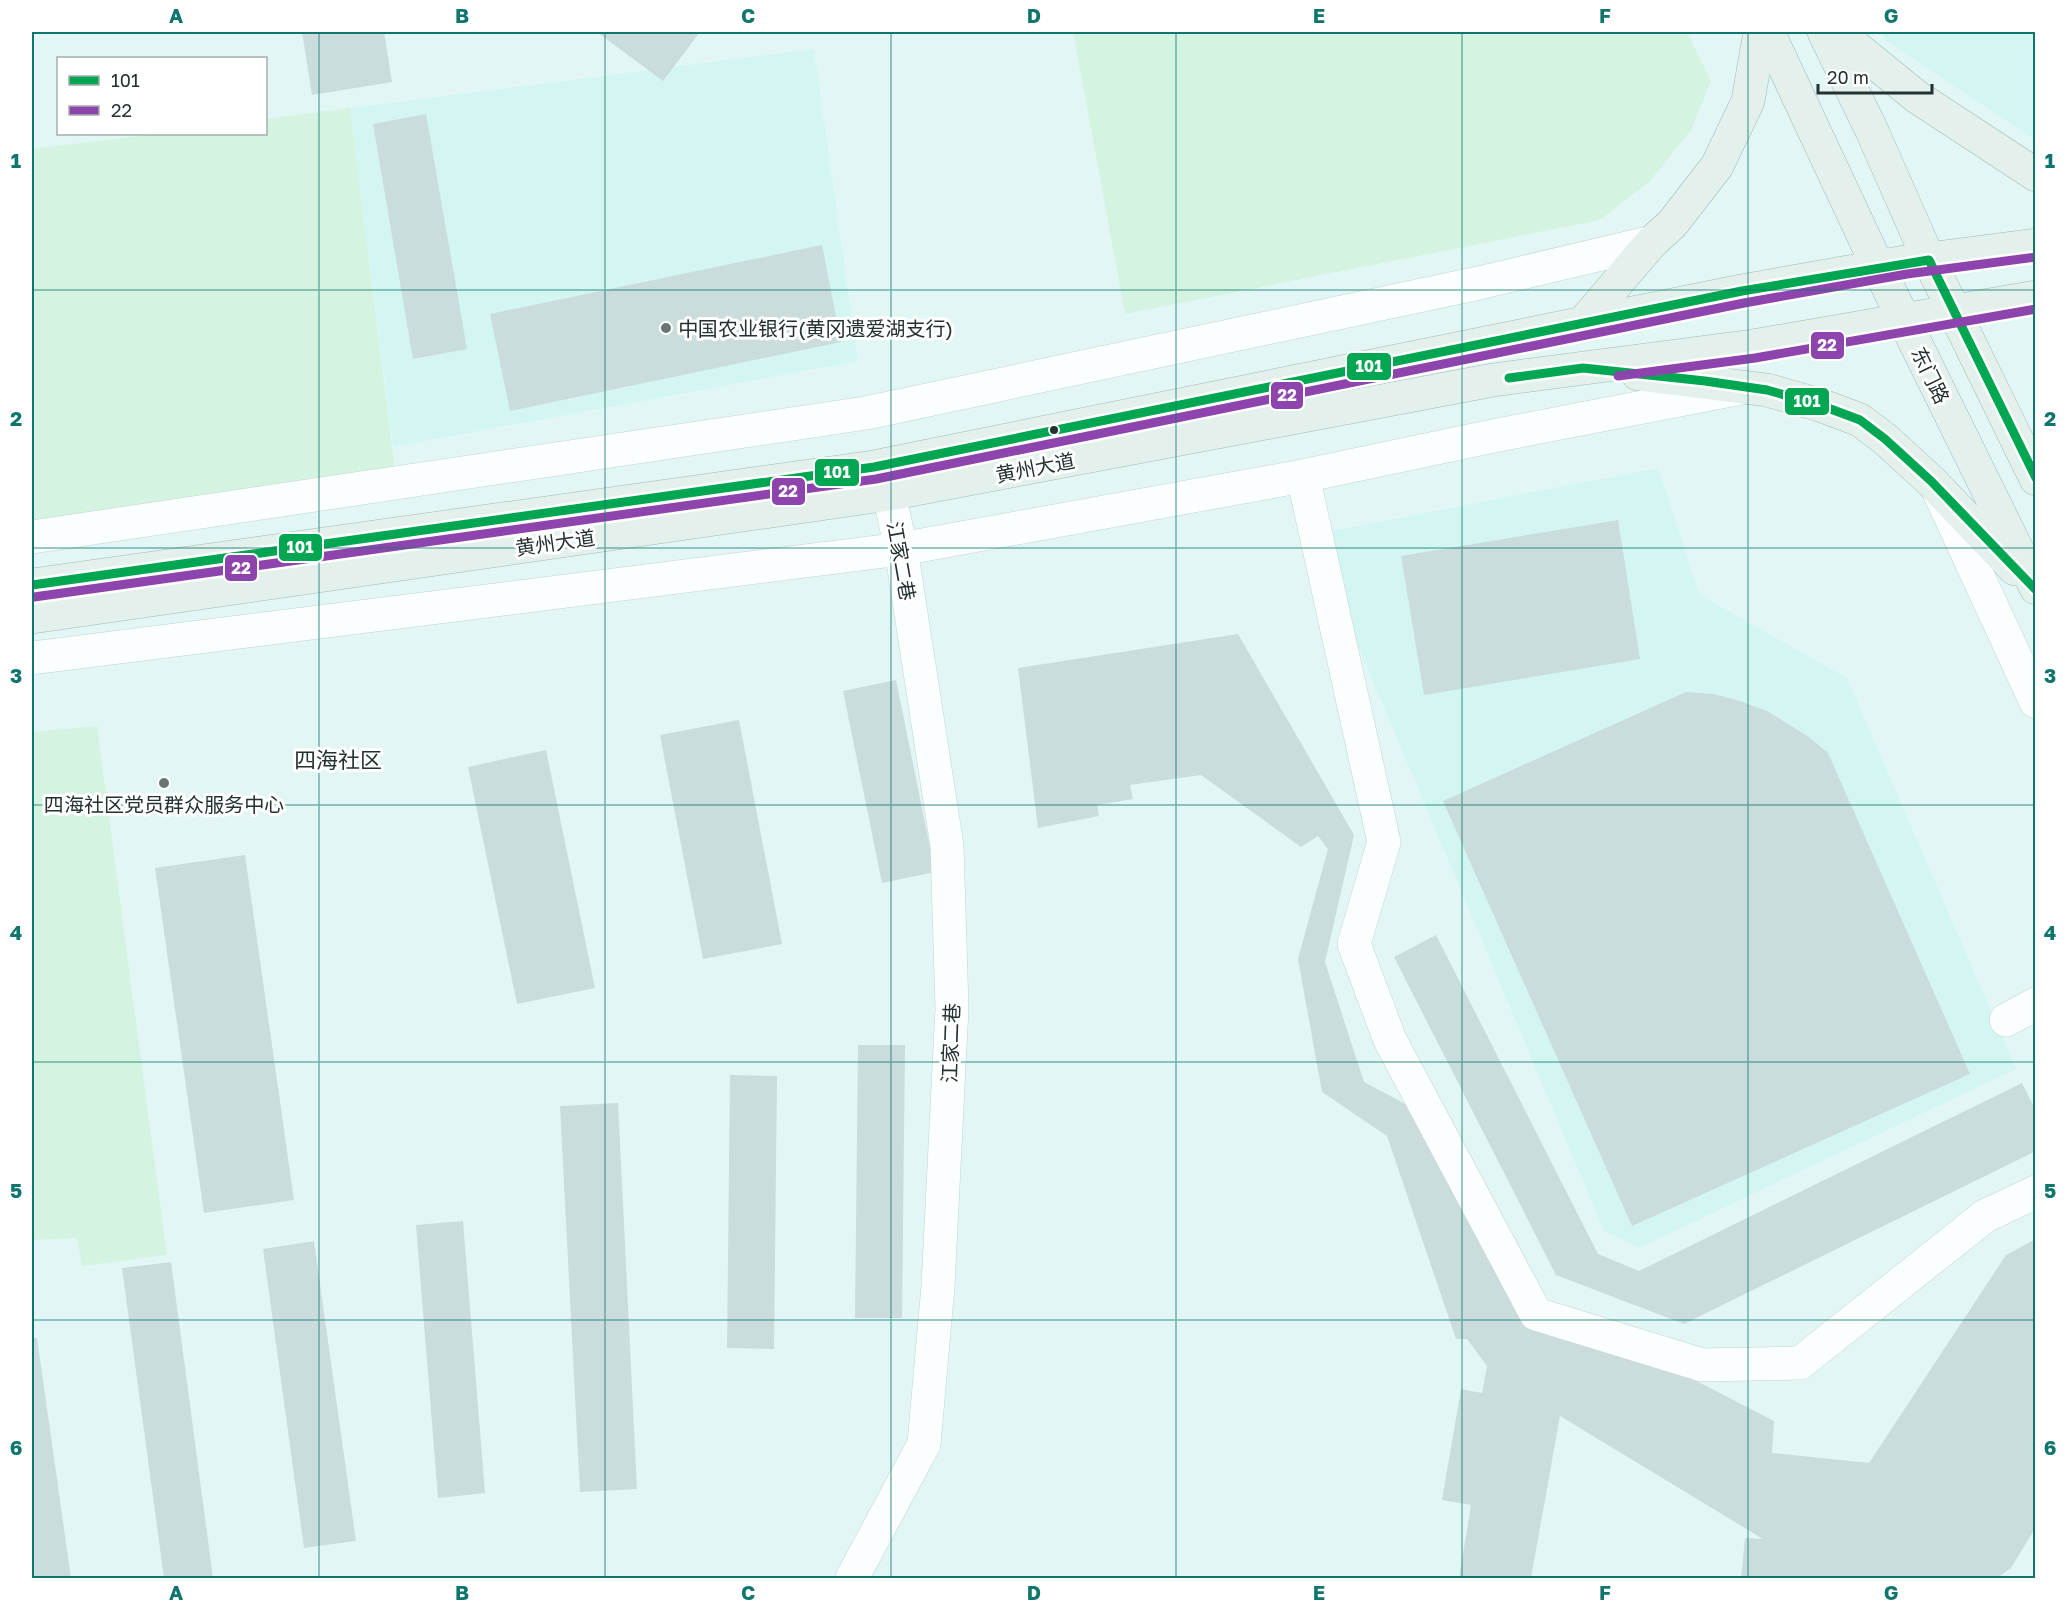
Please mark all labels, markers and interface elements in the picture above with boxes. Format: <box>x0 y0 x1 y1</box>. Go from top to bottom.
text: A <box>169 3 183 27</box>
text: B <box>455 3 469 27</box>
text: C <box>741 3 755 27</box>
text: D <box>1027 3 1041 27</box>
text: E <box>1313 3 1325 27</box>
text: F <box>1599 3 1611 27</box>
text: G <box>1884 3 1898 27</box>
legend <box>57 57 267 135</box>
scale bar <box>1818 57 1932 95</box>
text: 20 m <box>1827 66 1869 88</box>
text: 101 <box>111 69 140 91</box>
text: 22 <box>111 99 132 121</box>
text: 1 <box>11 148 21 172</box>
text: 1 <box>2045 148 2055 172</box>
place label: 中国农业银行(黄冈遗爱湖支行) <box>678 316 953 340</box>
marker: 中国农业银行(黄冈遗爱湖支行) <box>659 321 673 335</box>
line badge: 22 <box>1810 331 1845 360</box>
text: 22 <box>1817 335 1837 355</box>
street label: 东门路 <box>1907 343 1955 407</box>
line badge: 101 <box>1346 352 1392 381</box>
text: 101 <box>1356 356 1382 376</box>
line badge: 22 <box>1270 381 1304 410</box>
text: 22 <box>1277 385 1297 405</box>
line badge: 101 <box>1784 387 1830 416</box>
text: 101 <box>1794 391 1820 411</box>
text: 2 <box>10 406 22 430</box>
text: 2 <box>2044 406 2056 430</box>
unlabelled marker <box>1048 424 1060 436</box>
street label: 黄州大道 <box>993 448 1077 486</box>
line badge: 101 <box>814 458 860 487</box>
text: 101 <box>824 462 850 482</box>
line badge: 22 <box>771 477 806 506</box>
text: 22 <box>778 481 798 501</box>
street label: 江家二巷 <box>883 520 921 602</box>
street label: 黄州大道 <box>514 525 596 559</box>
line badge: 101 <box>278 533 323 562</box>
text: 101 <box>287 537 313 557</box>
line badge: 22 <box>224 554 258 582</box>
text: 22 <box>231 558 251 578</box>
text: 3 <box>10 663 22 687</box>
text: 3 <box>2044 663 2056 687</box>
district label: 四海社区 <box>294 746 382 773</box>
marker: 四海社区党员群众服务中心 <box>157 776 171 790</box>
place label: 四海社区党员群众服务中心 <box>44 792 284 816</box>
text: 4 <box>10 920 22 944</box>
text: 4 <box>2044 920 2056 944</box>
street label: 江家二巷 <box>937 1003 963 1083</box>
text: 5 <box>10 1178 22 1202</box>
text: 5 <box>2044 1178 2056 1202</box>
text: 6 <box>10 1435 22 1459</box>
text: 6 <box>2044 1435 2056 1459</box>
text: A <box>169 1580 183 1604</box>
text: B <box>455 1580 469 1604</box>
text: C <box>741 1580 755 1604</box>
text: D <box>1027 1580 1041 1604</box>
text: E <box>1313 1580 1325 1604</box>
text: F <box>1599 1580 1611 1604</box>
text: G <box>1884 1580 1898 1604</box>

